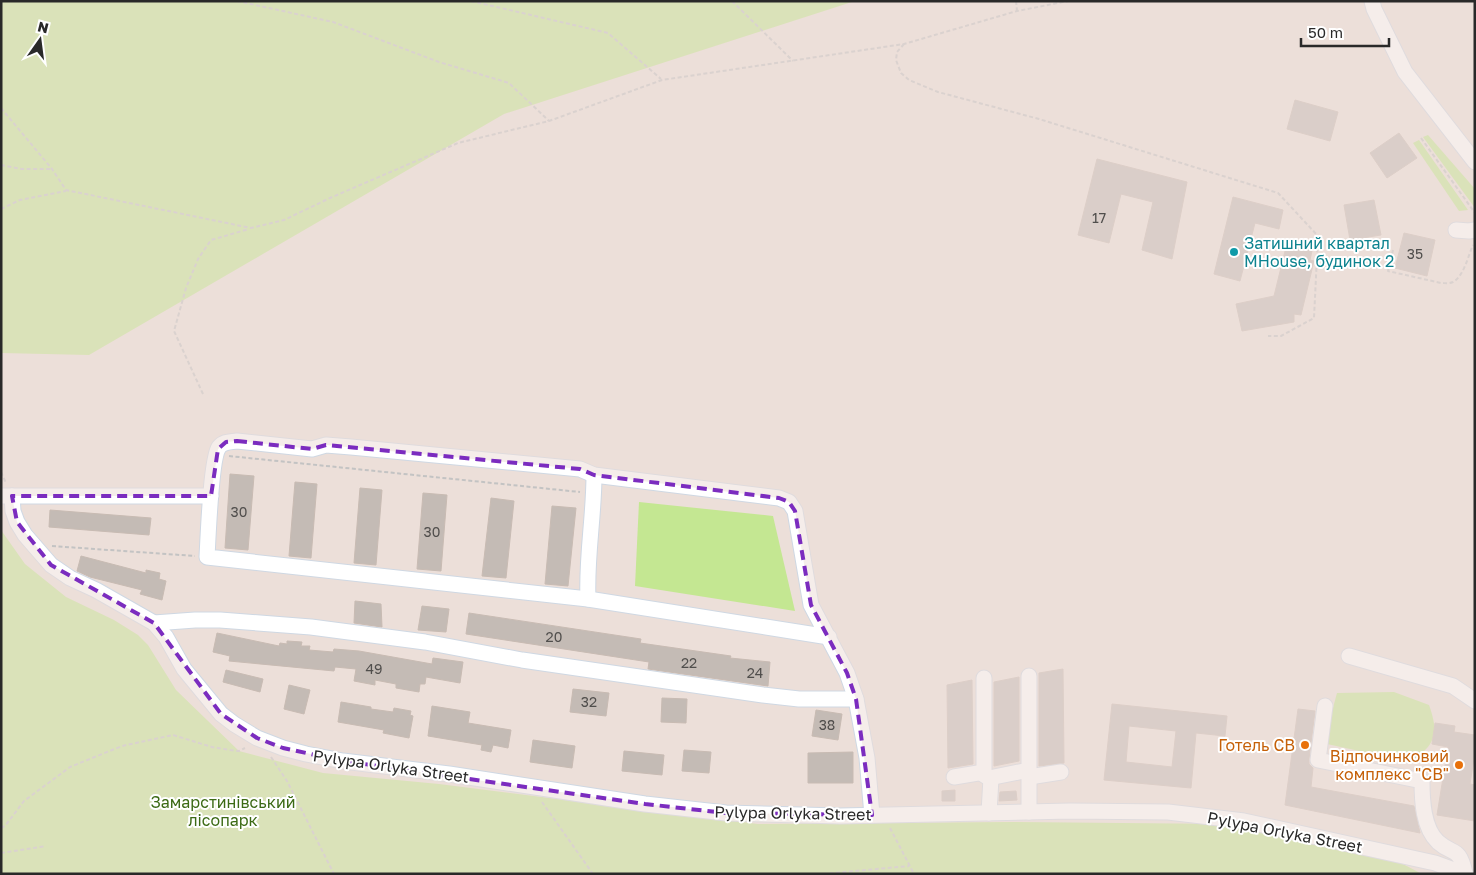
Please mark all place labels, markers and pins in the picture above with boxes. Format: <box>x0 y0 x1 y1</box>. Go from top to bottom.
place label: Затишний квартал MHouse, будинок 2 <box>1244 233 1394 271</box>
marker: Затишний квартал MHouse, будинок 2 <box>1228 246 1240 258</box>
place label: Готель СВ <box>1218 735 1295 755</box>
marker: Готель СВ <box>1299 739 1311 751</box>
place label: Відпочинковий комплекс "СВ" <box>1330 746 1449 784</box>
marker: Відпочинковий комплекс "СВ" <box>1453 759 1465 771</box>

